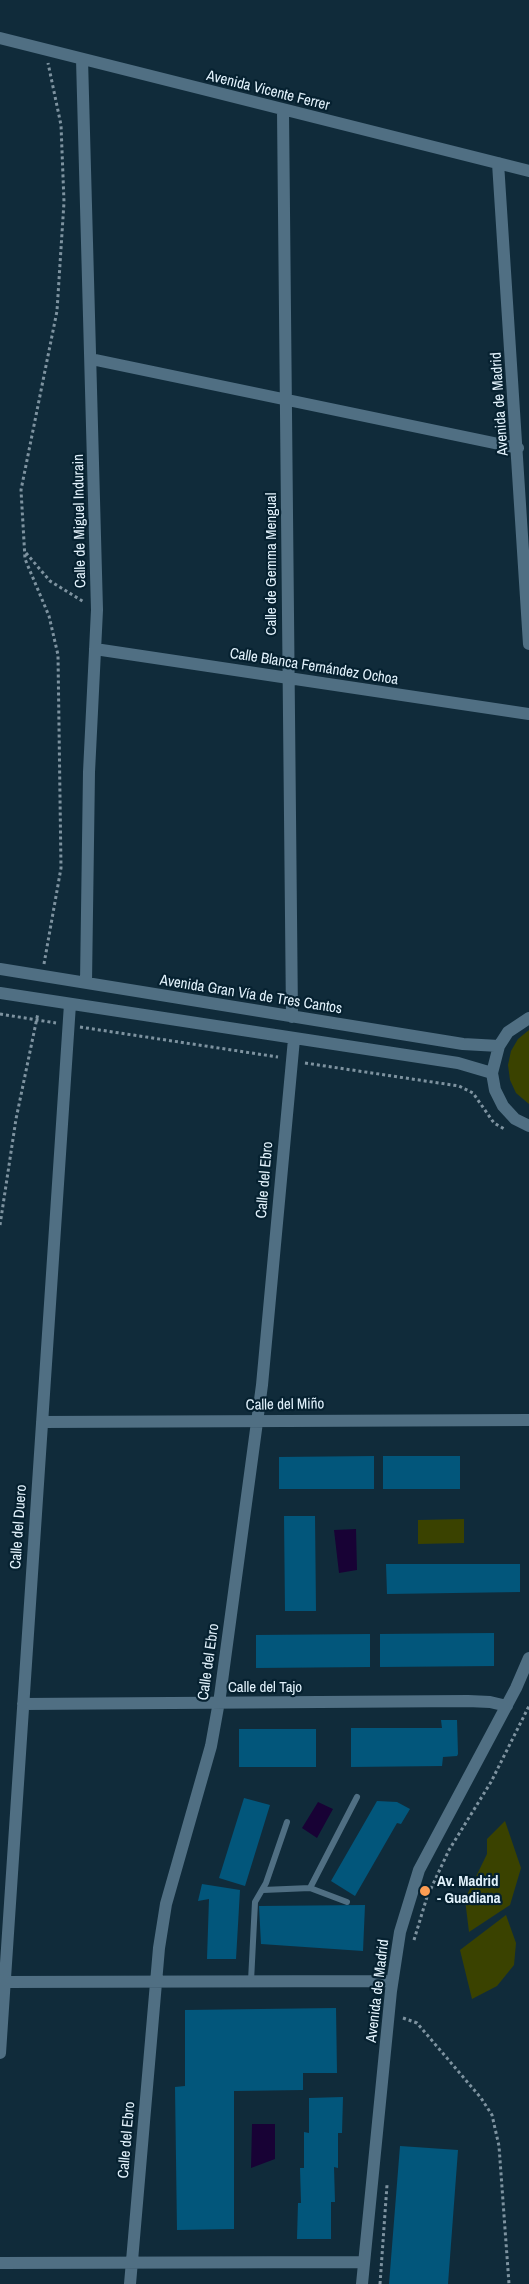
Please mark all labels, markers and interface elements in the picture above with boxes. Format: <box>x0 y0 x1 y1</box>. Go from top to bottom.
street label: Avenida Vicente Ferrer <box>205 67 331 115</box>
street label: Avenida de Madrid <box>487 352 513 456</box>
street label: Calle de Miguel Indurain <box>70 454 90 588</box>
street label: Calle de Gemma Mengual <box>263 493 281 635</box>
street label: Calle Blanca Fernández Ochoa <box>228 645 400 689</box>
street label: Avenida Gran Vía de Tres Cantos <box>159 972 343 1018</box>
street label: Calle del Ebro <box>253 1141 277 1219</box>
street label: Calle del Miño <box>246 1395 324 1415</box>
street label: Calle del Duero <box>7 1484 31 1570</box>
street label: Calle del Ebro <box>195 1622 223 1702</box>
street label: Calle del Tajo <box>228 1679 302 1697</box>
place label: Av. Madrid - Guadiana <box>437 1873 501 1908</box>
marker: Av. Madrid - Guadiana <box>418 1884 432 1898</box>
street label: Avenida de Madrid <box>363 1938 393 2044</box>
street label: Calle del Ebro <box>115 2101 139 2179</box>

